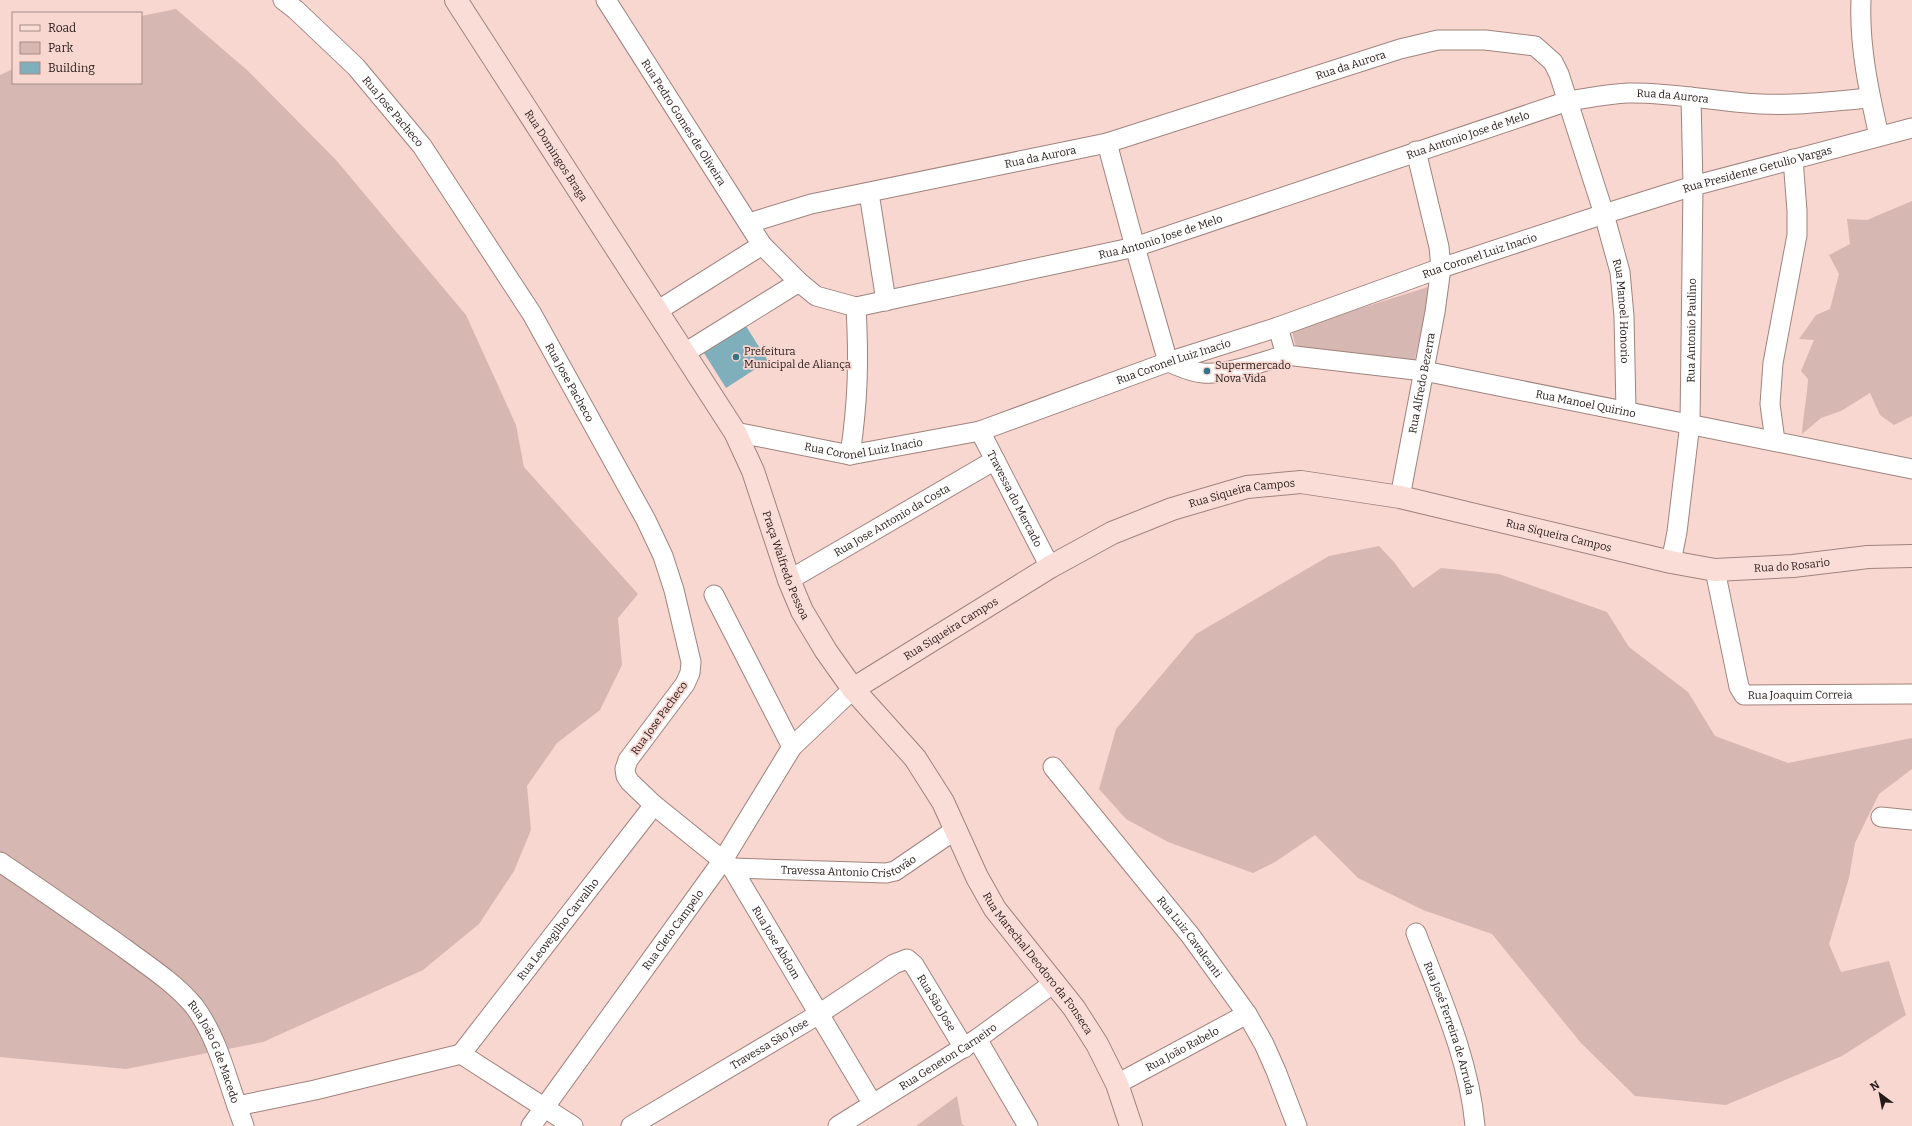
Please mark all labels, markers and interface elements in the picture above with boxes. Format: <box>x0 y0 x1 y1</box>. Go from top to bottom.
legend <box>12 12 142 84</box>
text: Road <box>48 21 76 35</box>
text: Park <box>48 41 74 55</box>
street label: Rua da Aurora <box>1314 48 1387 83</box>
street label: Rua Pedro Gomes de Oliveira <box>638 57 728 188</box>
text: Building <box>48 61 95 75</box>
street label: Rua Jose Pacheco <box>360 74 426 150</box>
street label: Rua da Aurora <box>1636 87 1710 106</box>
street label: Rua Domingos Braga <box>522 107 590 204</box>
street label: Rua Antonio Jose de Melo <box>1405 108 1531 162</box>
street label: Rua Presidente Getulio Vargas <box>1681 143 1833 196</box>
street label: Rua da Aurora <box>1004 144 1077 171</box>
street label: Rua Antonio Jose de Melo <box>1097 212 1224 262</box>
street label: Rua Coronel Luiz Inacio <box>1421 231 1539 281</box>
street label: Rua Manoel Honorio <box>1610 257 1631 364</box>
street label: Rua Antonio Paulino <box>1685 278 1699 383</box>
street label: Rua Alfredo Bezerra <box>1406 332 1438 435</box>
street label: Rua Coronel Luiz Inacio <box>1115 336 1232 387</box>
street label: Rua Jose Pacheco <box>542 341 596 424</box>
place label: Prefeitura Municipal de Aliança <box>744 345 851 371</box>
marker: Prefeitura Municipal de Aliança <box>731 352 741 362</box>
place label: Supermercado Nova Vida <box>1215 359 1291 385</box>
marker: Supermercado Nova Vida <box>1202 366 1212 376</box>
street label: Rua Manoel Quirino <box>1534 388 1637 420</box>
street label: Rua Coronel Luiz Inacio <box>803 436 924 462</box>
street label: Travessa do Mercado <box>984 448 1044 549</box>
street label: Rua Siqueira Campos <box>1187 477 1295 511</box>
street label: Rua Jose Antonio da Costa <box>832 482 952 559</box>
street label: Praça Walfredo Pessoa <box>760 509 812 622</box>
street label: Rua Siqueira Campos <box>1505 517 1613 555</box>
street label: Rua do Rosario <box>1754 556 1831 575</box>
street label: Rua Siqueira Campos <box>901 595 1001 663</box>
street label: Rua Jose Pacheco <box>628 679 690 758</box>
street label: Rua Joaquim Correia <box>1748 688 1853 702</box>
street label: Travessa Antonio Cristovão <box>781 853 919 880</box>
street label: Rua Leovegilho Carvalho <box>515 876 602 983</box>
street label: Rua Cleto Campelo <box>640 887 706 973</box>
street label: Rua Marechal Deodoro da Fonseca <box>980 890 1095 1037</box>
street label: Rua Luiz Cavalcanti <box>1154 894 1225 981</box>
street label: Rua Jose Abdom <box>749 904 803 982</box>
street label: Rua José Ferreira de Arruda <box>1421 960 1477 1096</box>
street label: Rua São Jose <box>914 972 958 1034</box>
street label: Rua João G de Macedo <box>185 998 242 1105</box>
street label: Travessa São Jose <box>728 1016 811 1072</box>
street label: Rua Geneton Carneiro <box>897 1021 999 1093</box>
street label: Rua João Rabelo <box>1143 1024 1221 1074</box>
north arrow <box>1860 1074 1900 1114</box>
text: N <box>1868 1078 1882 1094</box>

